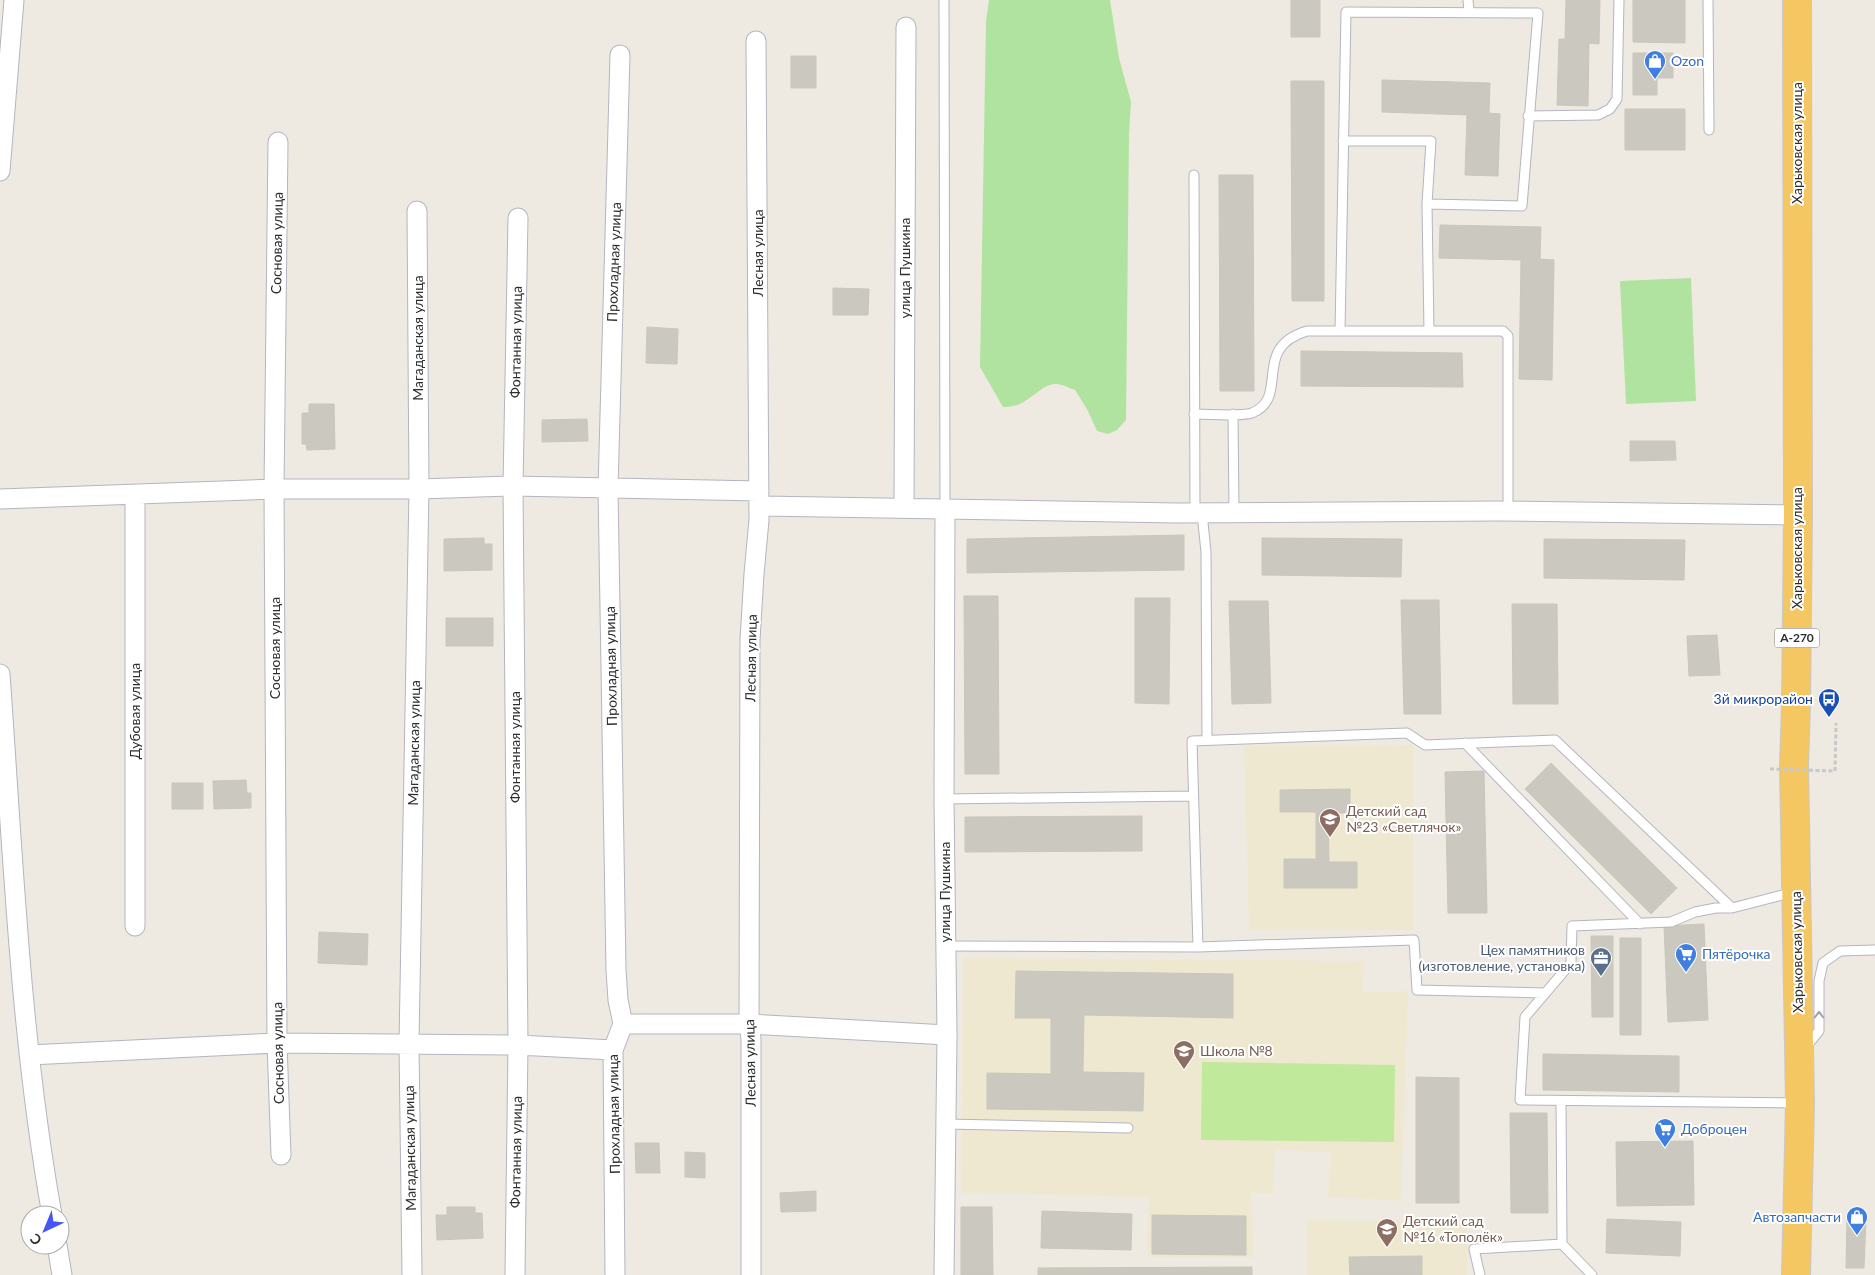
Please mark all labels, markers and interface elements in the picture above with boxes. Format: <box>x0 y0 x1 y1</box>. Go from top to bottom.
shop icon: Ozon <box>1643 49 1667 80</box>
place label: Ozon <box>1671 52 1704 69</box>
street label: Харьковская улица <box>1788 82 1805 204</box>
street label: Сосновая улица <box>267 192 286 294</box>
street label: Прохладная улица <box>603 202 624 322</box>
street label: Лесная улица <box>749 209 766 298</box>
street label: улица Пушкина <box>896 218 913 318</box>
street label: Магаданская улица <box>409 275 426 401</box>
street label: Фонтанная улица <box>506 286 525 398</box>
street label: Харьковская улица <box>1788 487 1805 609</box>
street label: Сосновая улица <box>266 597 283 699</box>
street label: Прохладная улица <box>601 606 620 726</box>
street label: Лесная улица <box>741 614 760 703</box>
road number: А-270 <box>1774 628 1820 648</box>
street label: Дубовая улица <box>126 663 143 759</box>
street label: Магаданская улица <box>404 680 423 806</box>
bus stop icon: 3й микрорайон <box>1817 687 1841 718</box>
place label: 3й микрорайон <box>1714 690 1813 707</box>
street label: Фонтанная улица <box>506 691 523 803</box>
place label: Детский сад №23 «Светлячок» <box>1346 802 1461 835</box>
school or university icon: Детский сад №23 «Светлячок» <box>1318 807 1342 838</box>
street label: улица Пушкина <box>936 842 953 942</box>
street label: Харьковская улица <box>1787 891 1806 1013</box>
place label: Цех памятников (изготовление, установка) <box>1418 941 1585 974</box>
supermarket icon: Пятёрочка <box>1674 942 1698 973</box>
place label: Пятёрочка <box>1702 945 1770 962</box>
office icon: Цех памятников (изготовление, установка) <box>1589 946 1613 977</box>
street label: Сосновая улица <box>268 1002 287 1104</box>
one-way arrow <box>1814 1011 1824 1018</box>
street label: Лесная улица <box>740 1019 759 1108</box>
school or university icon: Школа №8 <box>1172 1039 1196 1070</box>
place label: Школа №8 <box>1200 1042 1273 1059</box>
street label: Прохладная улица <box>604 1054 623 1174</box>
street label: Магаданская улица <box>400 1085 419 1211</box>
street label: Фонтанная улица <box>506 1096 525 1208</box>
supermarket icon: Доброцен <box>1653 1117 1677 1148</box>
place label: Доброцен <box>1681 1120 1747 1137</box>
north arrow <box>20 1205 70 1255</box>
shop icon: Автозапчасти <box>1845 1205 1869 1236</box>
place label: Автозапчасти <box>1753 1208 1841 1225</box>
place label: Детский сад №16 «Тополёк» <box>1403 1212 1503 1245</box>
school or university icon: Детский сад №16 «Тополёк» <box>1375 1217 1399 1248</box>
text: С <box>26 1230 45 1249</box>

